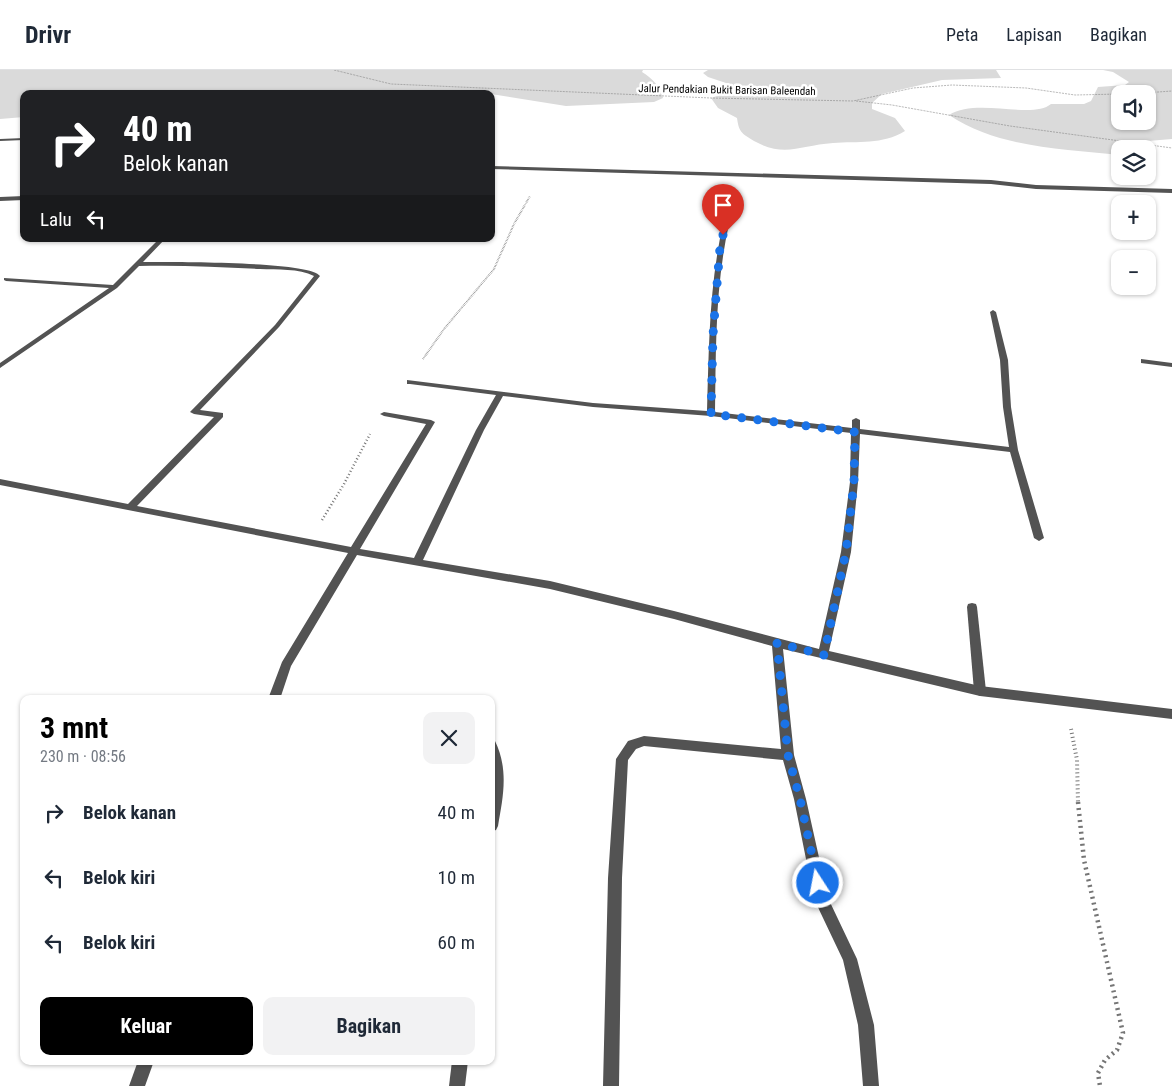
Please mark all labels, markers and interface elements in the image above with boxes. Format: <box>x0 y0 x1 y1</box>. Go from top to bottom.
text: Drivr <box>25 21 71 49</box>
text: Peta <box>946 24 978 45</box>
text: Lapisan <box>1006 24 1062 45</box>
text: Bagikan <box>1090 24 1147 45</box>
street label: Jalur Pendakian Bukit Barisan Baleendah <box>638 82 816 98</box>
map controls <box>1111 85 1156 295</box>
button: sound <box>1111 85 1156 130</box>
text: 40 m <box>123 109 192 150</box>
icon: right <box>40 110 105 175</box>
button: layers <box>1111 140 1156 185</box>
text: Belok kanan <box>123 151 229 176</box>
pin <box>702 184 744 235</box>
icon: arrive <box>709 191 737 219</box>
button: + <box>1111 195 1156 240</box>
icon: left <box>82 205 110 233</box>
text: Lalu <box>40 208 72 231</box>
button: − <box>1111 250 1156 295</box>
text: 3 mnt <box>40 710 108 745</box>
button: close <box>423 712 475 764</box>
text: 230 m · 08:56 <box>40 747 126 766</box>
icon: right <box>40 799 68 827</box>
text: Belok kanan <box>83 801 176 824</box>
text: 40 m <box>438 801 475 824</box>
position arrow <box>791 856 843 908</box>
icon: left <box>40 864 68 892</box>
text: Belok kiri <box>83 866 155 889</box>
text: 10 m <box>438 866 475 889</box>
icon: left <box>40 929 68 957</box>
text: Belok kiri <box>83 931 155 954</box>
text: 60 m <box>438 931 475 954</box>
button: Keluar <box>40 997 253 1055</box>
button: Bagikan <box>263 997 475 1055</box>

